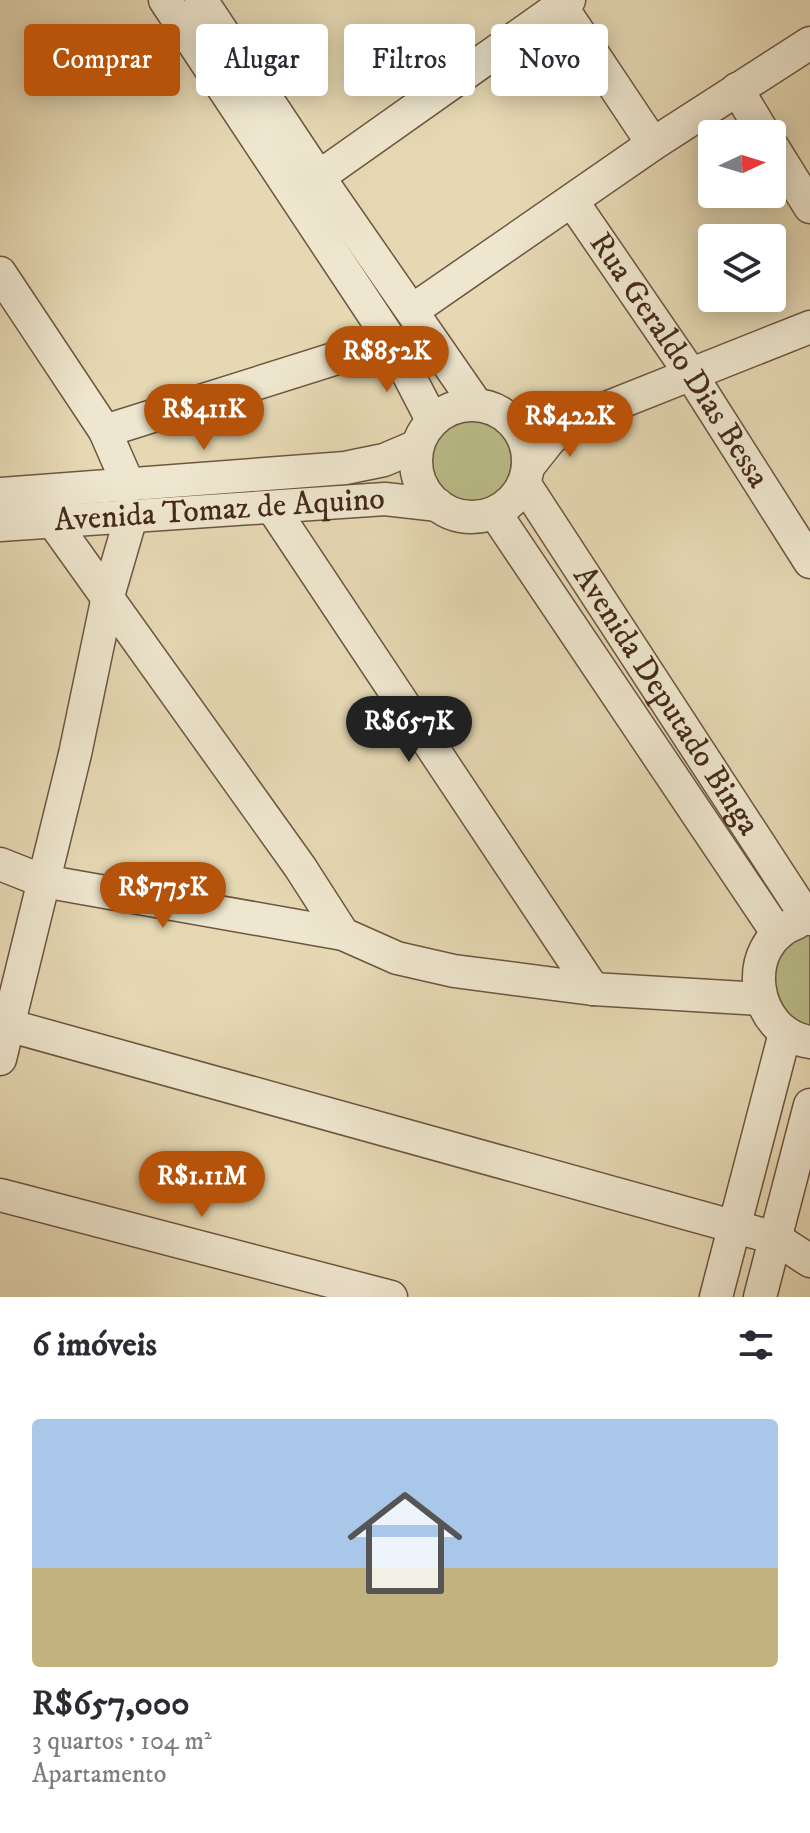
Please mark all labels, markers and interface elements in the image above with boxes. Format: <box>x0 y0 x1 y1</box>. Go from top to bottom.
chip: Comprar <box>24 24 180 96</box>
chip: Alugar <box>196 24 328 96</box>
chip: Filtros <box>344 24 475 96</box>
chip: Novo <box>491 24 608 96</box>
north arrow <box>698 120 786 208</box>
map controls <box>698 120 786 312</box>
button: layers <box>698 224 786 312</box>
street label: Rua Geraldo Dias Bessa <box>580 225 778 496</box>
pin: R$852K <box>322 326 452 394</box>
text: R$852K <box>343 335 431 368</box>
pin: R$411K <box>139 384 269 452</box>
pin: R$422K <box>505 391 635 459</box>
text: R$411K <box>162 393 246 426</box>
text: R$422K <box>525 400 615 433</box>
street label: Avenida Tomaz de Aquino <box>53 479 386 541</box>
street label: Avenida Deputado Binga <box>564 559 768 843</box>
pin: R$657K <box>344 696 474 764</box>
text: R$657K <box>364 705 454 738</box>
pin: R$775K <box>98 862 228 930</box>
text: R$775K <box>118 871 208 904</box>
pin: R$1.11M <box>128 1151 276 1219</box>
text: R$1.11M <box>157 1160 247 1193</box>
icon: filters <box>734 1323 778 1367</box>
text: 6 imóveis <box>32 1324 157 1366</box>
icon: home <box>333 1471 477 1615</box>
text: R$657,000 <box>32 1683 189 1725</box>
text: 3 quartos · 104 m² <box>32 1725 212 1758</box>
text: Apartamento <box>32 1758 166 1791</box>

